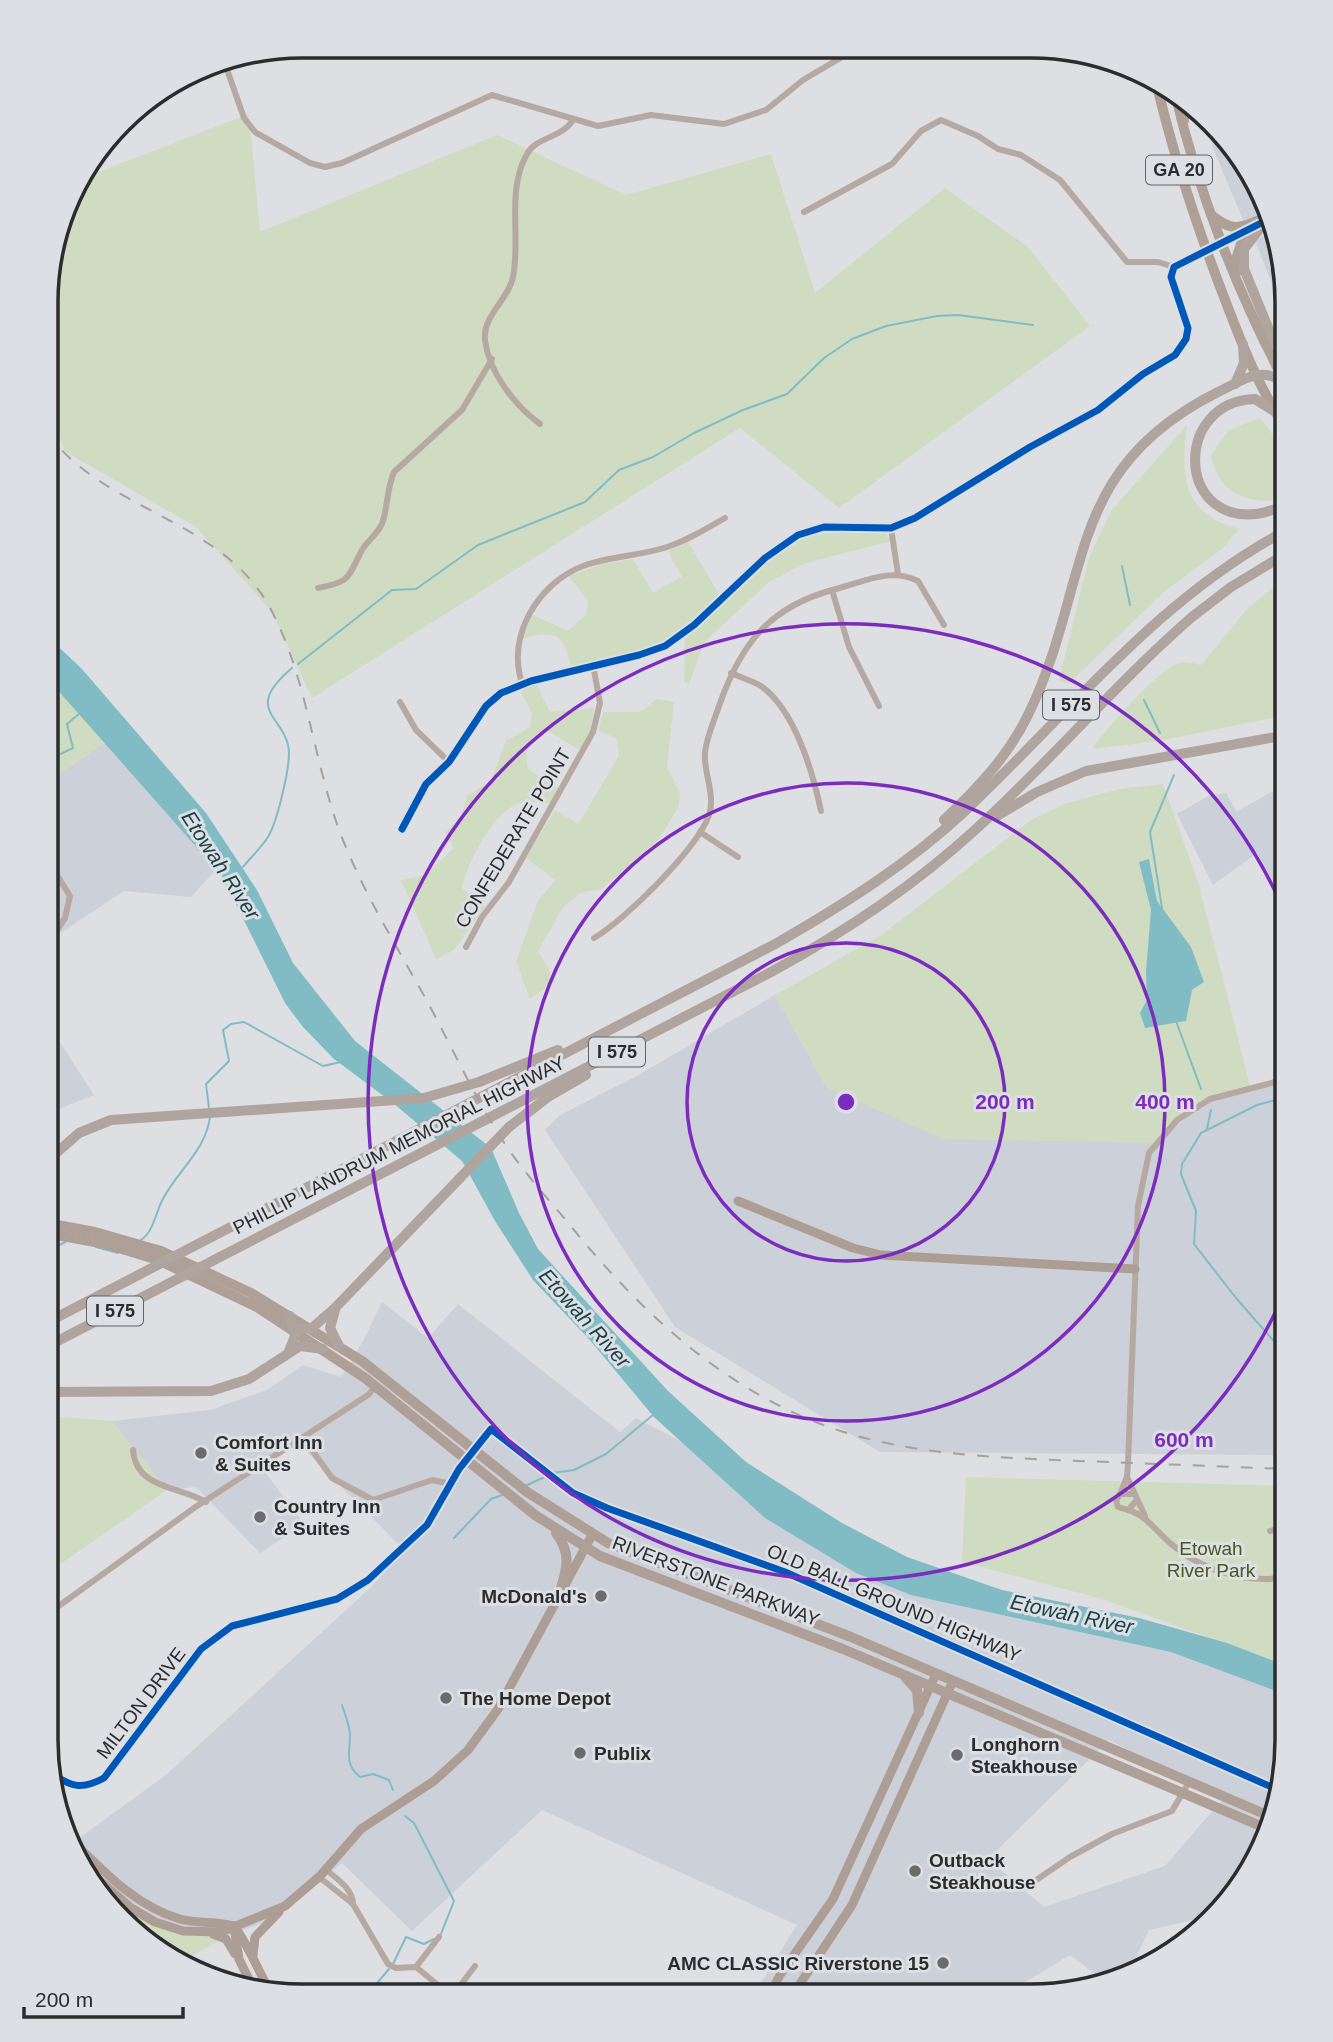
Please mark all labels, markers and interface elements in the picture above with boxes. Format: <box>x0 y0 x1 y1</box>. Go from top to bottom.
road number: GA 20 <box>1146 155 1212 184</box>
road number: I 575 <box>1043 690 1099 720</box>
street label: CONFEDERATE POINT <box>451 744 575 931</box>
water label: Etowah River <box>177 806 265 924</box>
road number: I 575 <box>589 1037 645 1066</box>
street label: PHILLIP LANDRUM MEMORIAL HIGHWAY <box>230 1052 569 1238</box>
centre of rings <box>834 1090 858 1114</box>
text: 200 m <box>975 1090 1035 1113</box>
text: 400 m <box>1135 1090 1195 1113</box>
water label: Etowah River <box>535 1264 636 1373</box>
road number: I 575 <box>87 1296 143 1326</box>
text: 600 m <box>1154 1428 1214 1451</box>
place label: Comfort Inn & Suites <box>215 1432 323 1475</box>
marker: Comfort Inn & Suites <box>193 1445 209 1461</box>
place label: Country Inn & Suites <box>274 1496 381 1539</box>
marker: Country Inn & Suites <box>252 1509 268 1525</box>
street label: RIVERSTONE PARKWAY <box>610 1532 823 1630</box>
park label: Etowah River Park <box>1167 1538 1256 1581</box>
street label: OLD BALL GROUND HIGHWAY <box>764 1540 1024 1666</box>
place label: McDonald's <box>481 1586 587 1607</box>
marker: McDonald's <box>593 1588 609 1604</box>
water label: Etowah River <box>1009 1590 1136 1638</box>
street label: MILTON DRIVE <box>92 1643 190 1763</box>
place label: The Home Depot <box>460 1688 612 1709</box>
marker: The Home Depot <box>438 1690 454 1706</box>
place label: Longhorn Steakhouse <box>971 1734 1078 1777</box>
place label: Publix <box>594 1743 651 1764</box>
marker: Publix <box>572 1745 588 1761</box>
marker: Longhorn Steakhouse <box>949 1747 965 1763</box>
place label: Outback Steakhouse <box>929 1850 1036 1893</box>
marker: Outback Steakhouse <box>907 1863 923 1879</box>
place label: AMC CLASSIC Riverstone 15 <box>667 1953 929 1974</box>
marker: AMC CLASSIC Riverstone 15 <box>935 1955 951 1971</box>
scale bar <box>24 1976 184 2020</box>
text: 200 m <box>35 1988 93 2011</box>

